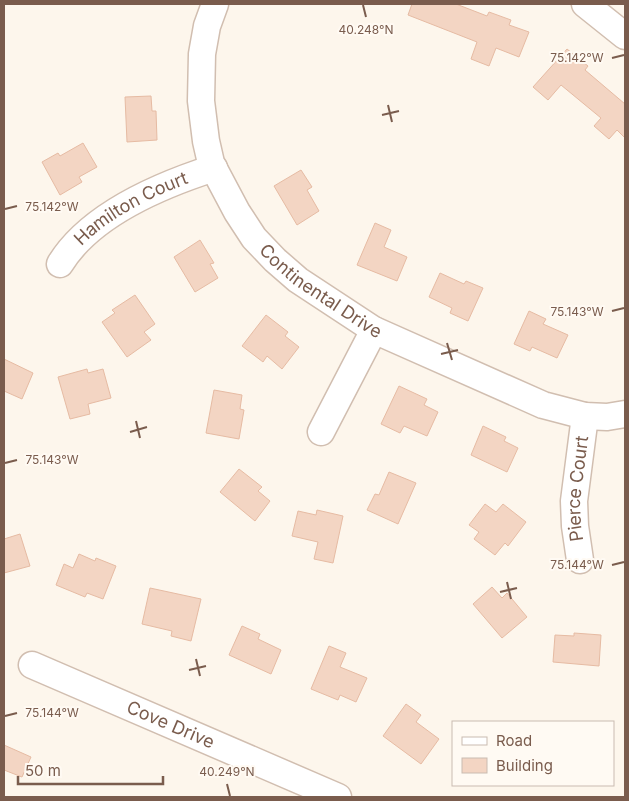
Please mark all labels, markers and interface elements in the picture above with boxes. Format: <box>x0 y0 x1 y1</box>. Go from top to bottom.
text: 40.248°N <box>338 22 394 37</box>
text: 75.142°W <box>550 50 604 65</box>
street label: Hamilton Court <box>69 167 190 249</box>
text: 75.142°W <box>25 199 79 214</box>
street label: Continental Drive <box>255 239 385 342</box>
text: 75.143°W <box>550 304 604 319</box>
street label: Pierce Court <box>563 434 592 543</box>
text: 75.143°W <box>25 452 79 467</box>
text: 75.144°W <box>550 557 604 572</box>
street label: Cove Drive <box>124 696 218 753</box>
text: 75.144°W <box>25 705 79 720</box>
legend <box>452 721 614 786</box>
text: Road <box>496 731 532 750</box>
scale bar <box>18 754 162 786</box>
text: Building <box>496 756 553 775</box>
text: 50 m <box>25 761 61 780</box>
text: 40.249°N <box>199 764 255 779</box>

